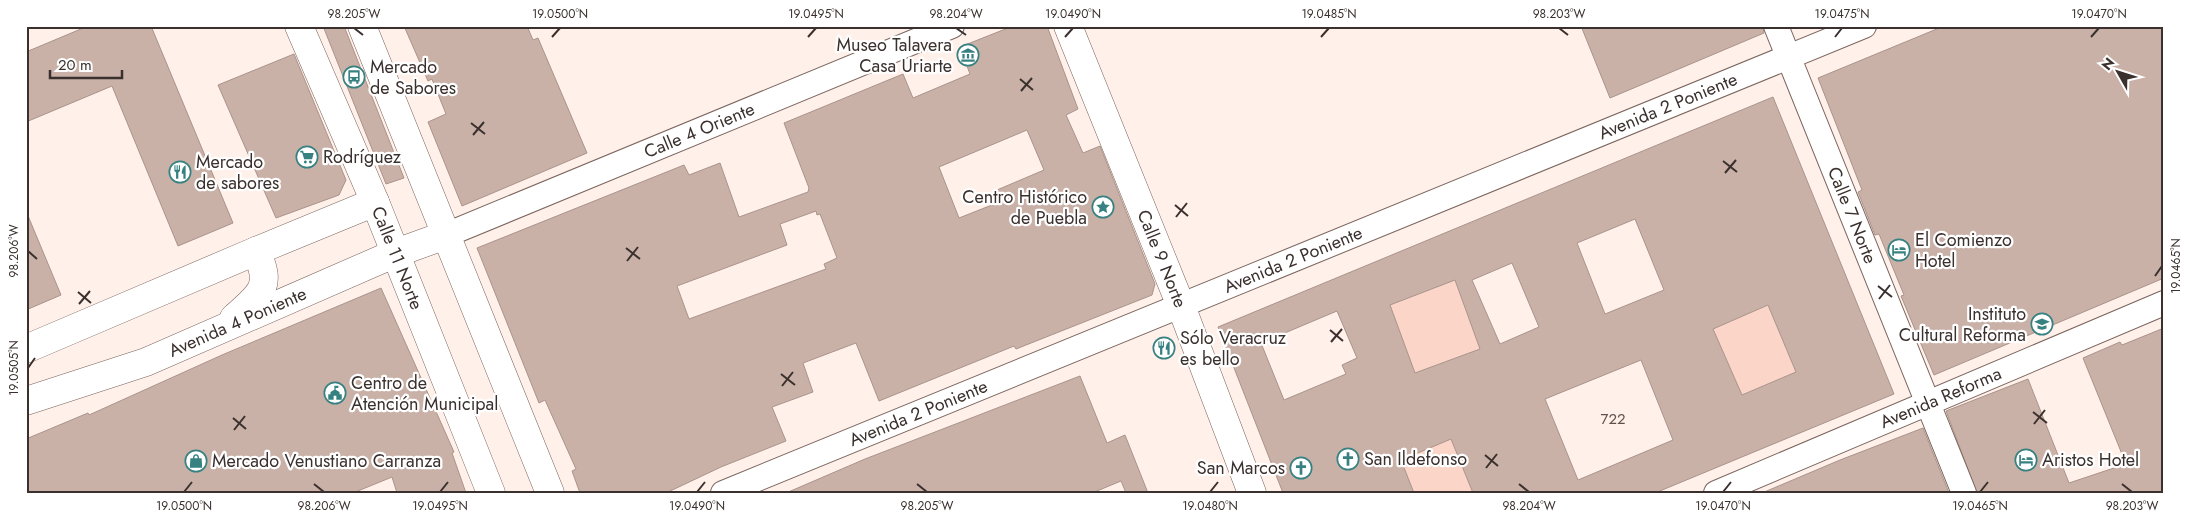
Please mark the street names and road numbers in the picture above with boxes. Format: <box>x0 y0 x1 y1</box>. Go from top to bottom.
street label: Avenida 2 Poniente <box>1595 66 1741 146</box>
street label: Calle 4 Oriente <box>640 96 758 165</box>
street label: Calle 7 Norte <box>1821 163 1883 268</box>
street label: Calle 11 Norte <box>365 202 430 314</box>
street label: Calle 9 Norte <box>1131 206 1193 312</box>
street label: Avenida 2 Poniente <box>1220 220 1366 300</box>
street label: Avenida 4 Poniente <box>164 281 311 364</box>
street label: Avenida Reforma <box>1876 360 2005 435</box>
street label: Avenida 2 Poniente <box>845 373 992 453</box>

